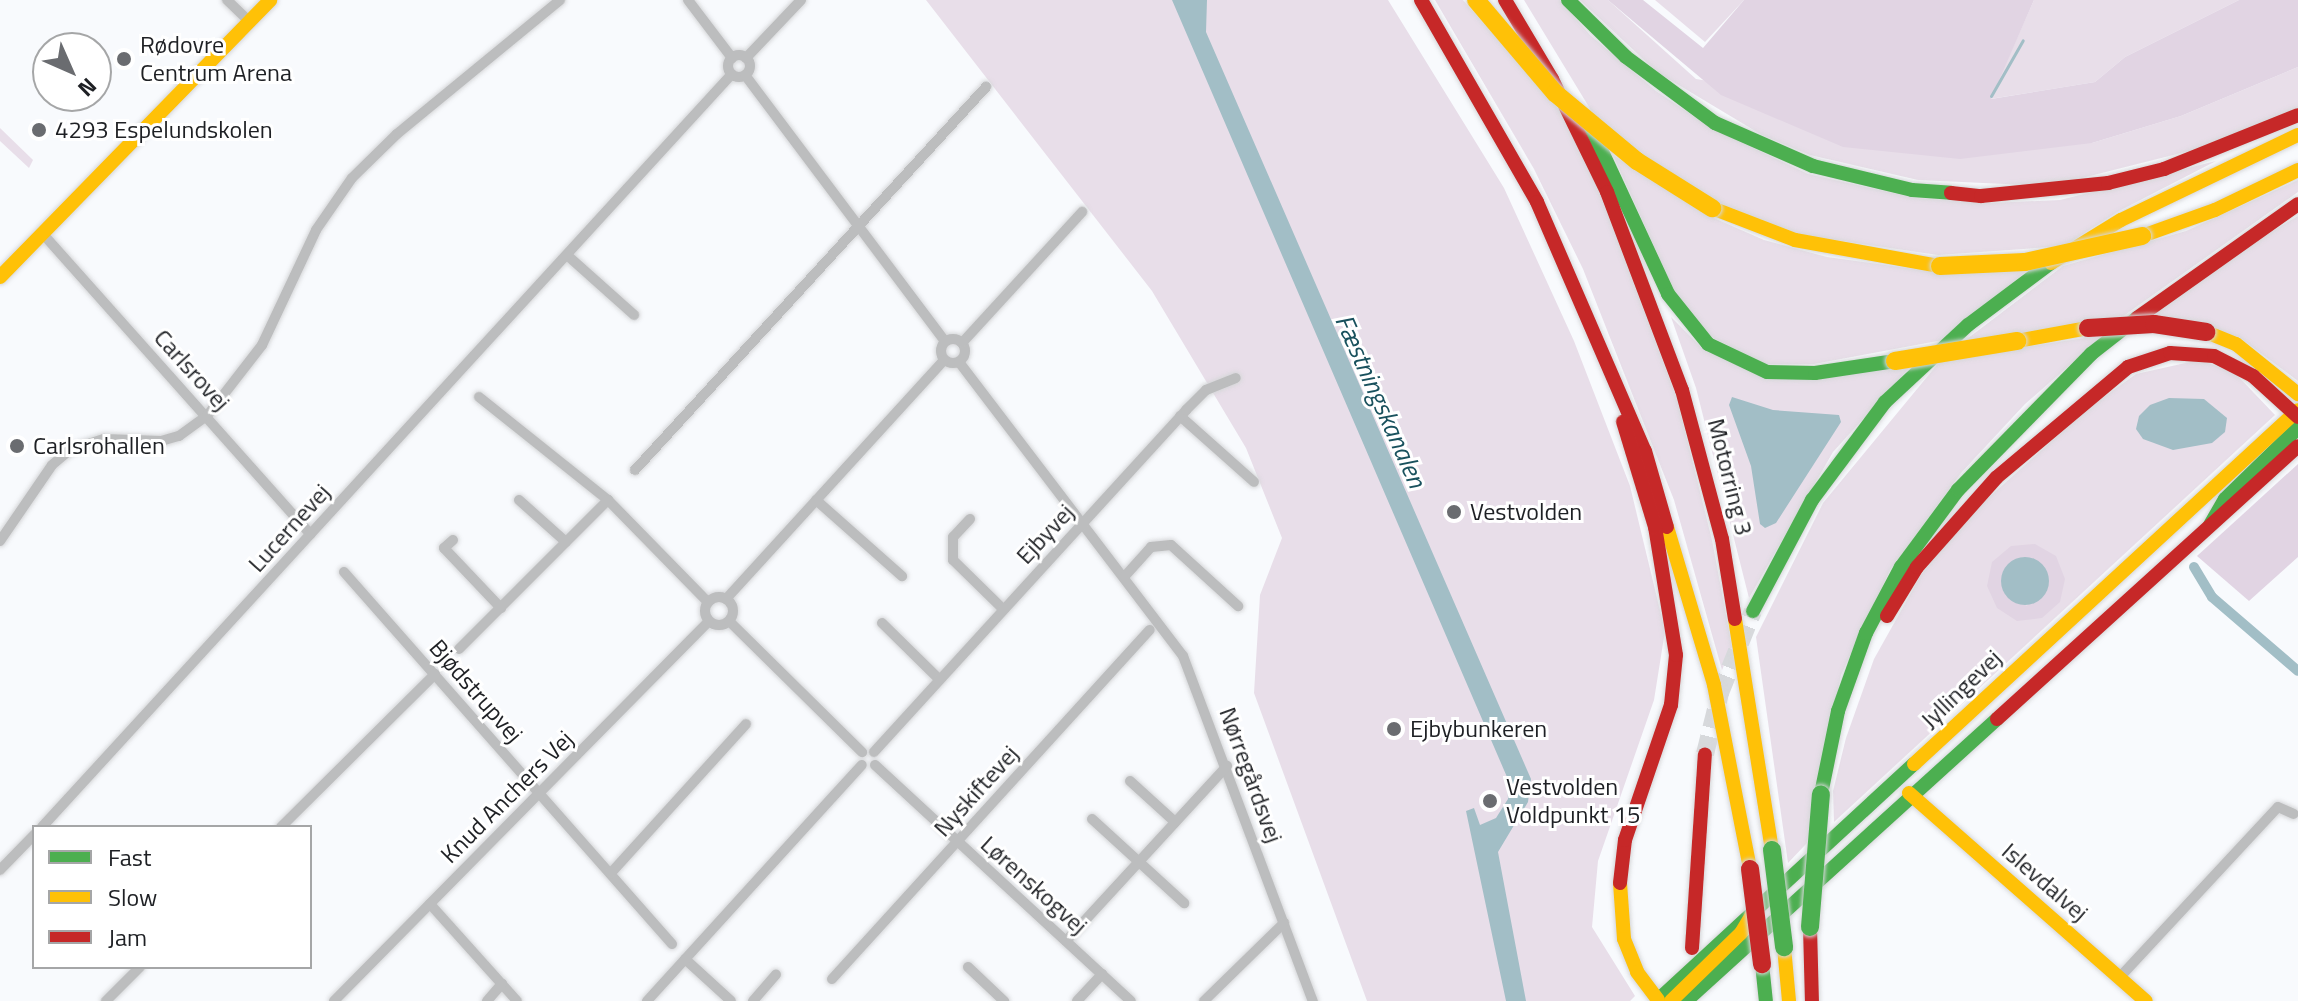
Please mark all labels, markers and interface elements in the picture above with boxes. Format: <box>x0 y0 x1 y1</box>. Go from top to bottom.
place label: Rødovre Centrum Arena <box>140 31 292 87</box>
north arrow <box>32 32 112 112</box>
marker: Rødovre Centrum Arena <box>115 50 133 68</box>
text: N <box>70 70 105 105</box>
place label: 4293 Espelundskolen <box>55 116 273 144</box>
marker: 4293 Espelundskolen <box>30 121 48 139</box>
water label: Fæstningskanalen <box>1329 310 1433 492</box>
street label: Carlsrovej <box>148 323 236 417</box>
street label: Motorring 3 <box>1702 416 1758 538</box>
place label: Carlsrohallen <box>33 432 165 460</box>
marker: Carlsrohallen <box>8 437 26 455</box>
street label: Lucernevej <box>242 478 336 578</box>
street label: Ejbyvej <box>1010 498 1080 570</box>
place label: Vestvolden <box>1470 498 1582 526</box>
marker: Vestvolden <box>1445 503 1463 521</box>
street label: Bjødstrupvej <box>423 634 529 748</box>
street label: Jyllingevej <box>1915 644 2007 734</box>
street label: Nørregårdsvej <box>1213 703 1289 847</box>
place label: Ejbybunkeren <box>1410 715 1547 743</box>
marker: Ejbybunkeren <box>1385 720 1403 738</box>
street label: Knud Anchers Vej <box>435 725 579 869</box>
street label: Nyskiftevej <box>928 740 1024 842</box>
place label: Vestvolden Voldpunkt 15 <box>1506 773 1640 829</box>
marker: Vestvolden Voldpunkt 15 <box>1481 792 1499 810</box>
legend <box>32 825 312 969</box>
street label: Lørenskogvej <box>975 830 1093 940</box>
street label: Islevdalvej <box>1996 837 2094 927</box>
text: Fast <box>108 839 151 875</box>
text: Slow <box>108 879 157 915</box>
text: Jam <box>108 919 147 955</box>

